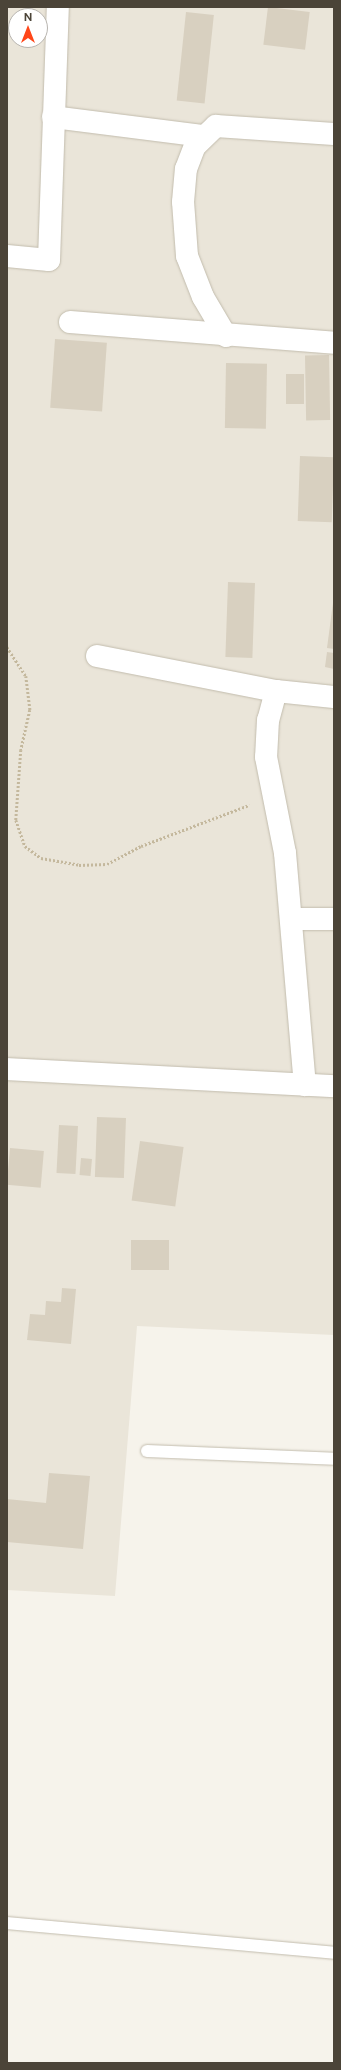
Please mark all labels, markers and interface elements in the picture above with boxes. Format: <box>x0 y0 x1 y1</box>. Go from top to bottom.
north arrow <box>8 8 48 48</box>
text: N <box>24 11 32 23</box>

